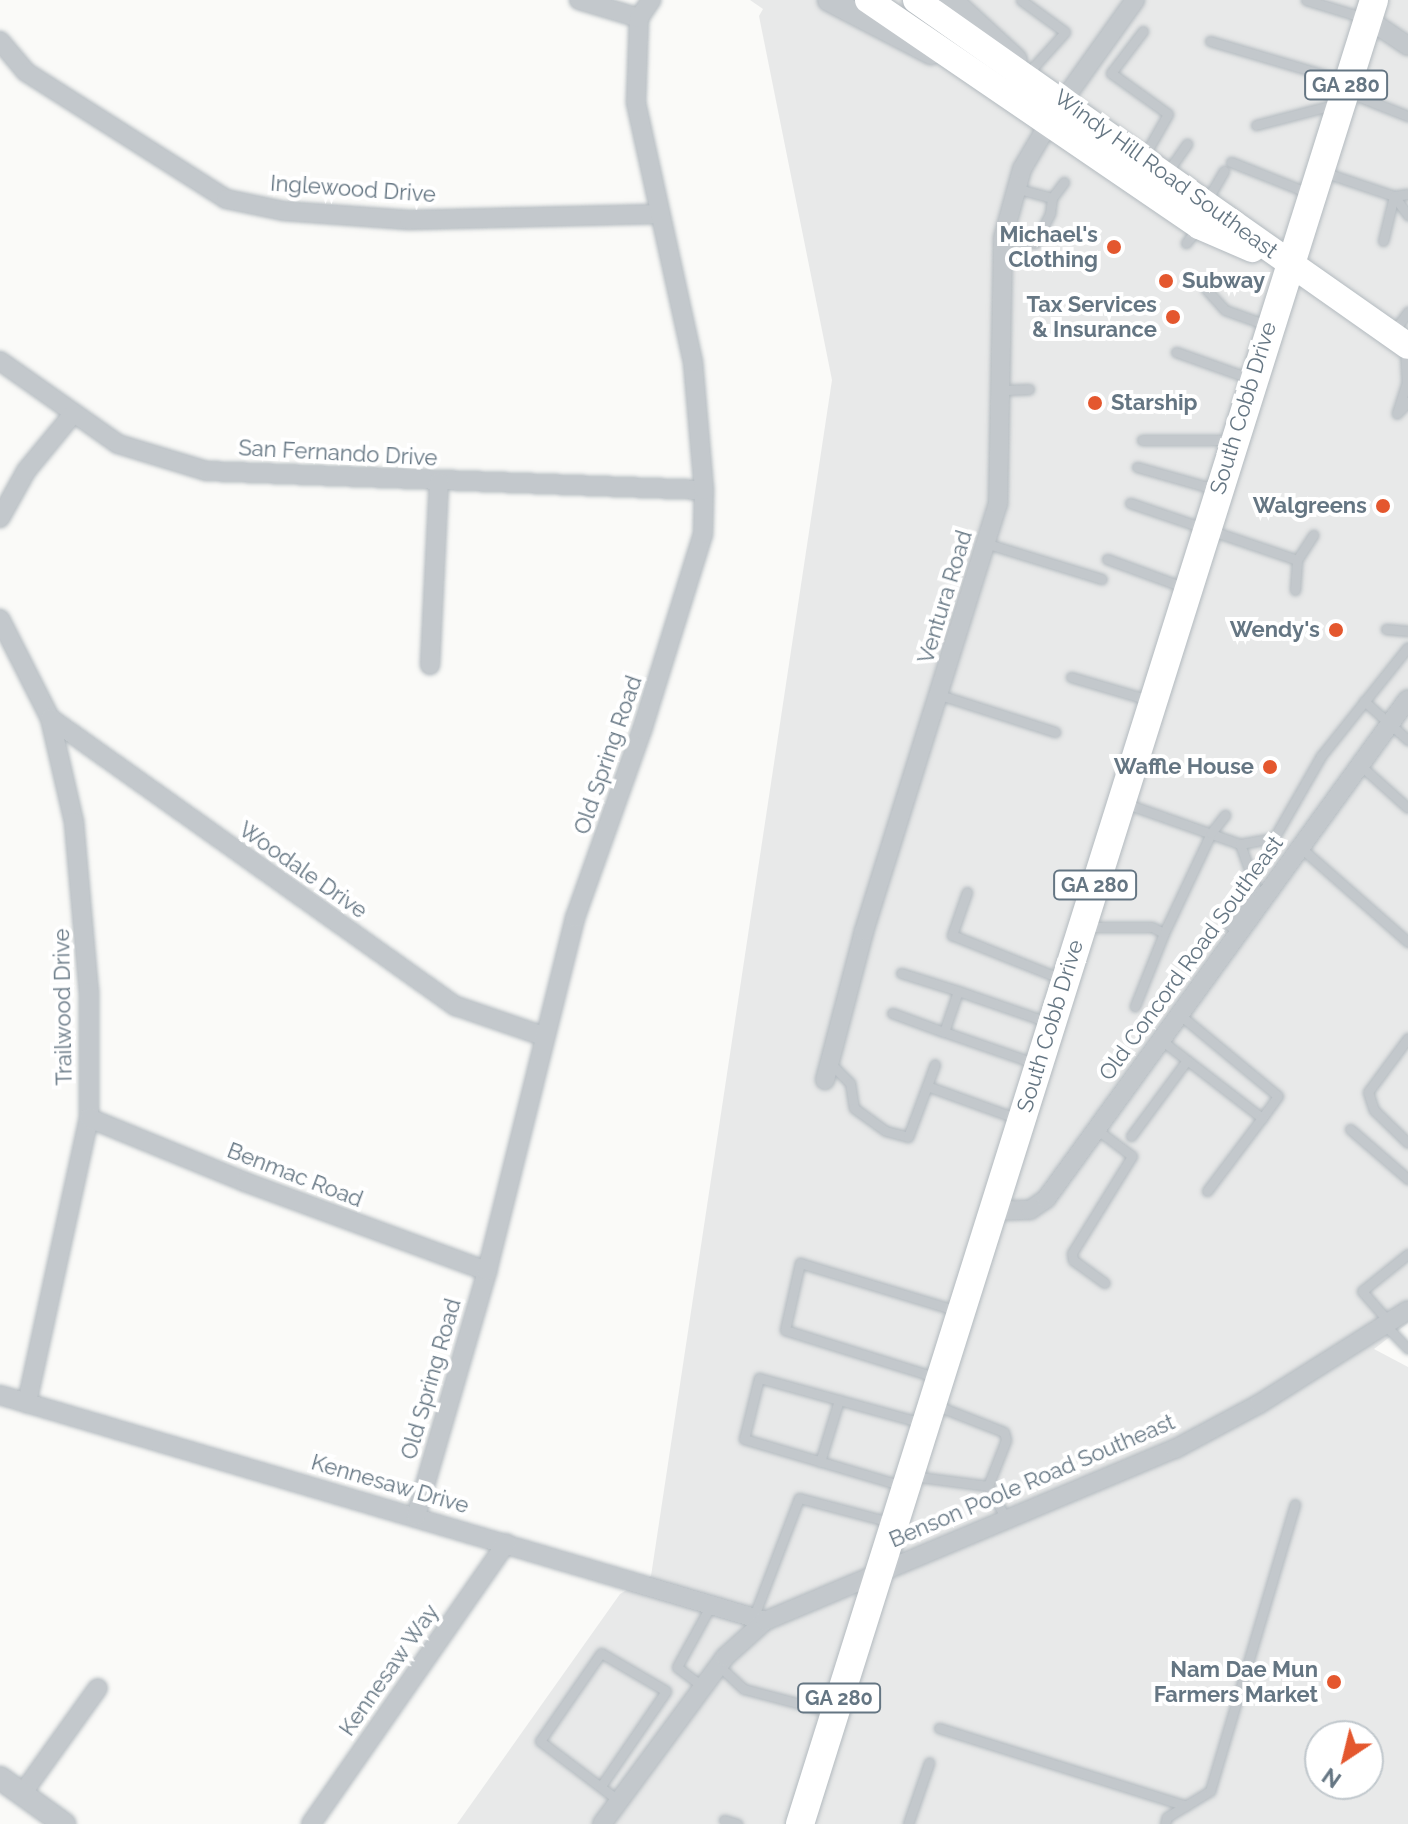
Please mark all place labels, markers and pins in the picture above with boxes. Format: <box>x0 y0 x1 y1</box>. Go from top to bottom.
place label: Michael's Clothing <box>999 221 1098 272</box>
marker: Michael's Clothing <box>1105 238 1123 256</box>
place label: Subway <box>1182 268 1265 294</box>
marker: Subway <box>1157 272 1175 290</box>
place label: Tax Services & Insurance <box>1026 291 1157 342</box>
marker: Tax Services & Insurance <box>1164 308 1182 326</box>
place label: Starship <box>1111 390 1198 416</box>
marker: Starship <box>1086 394 1104 412</box>
place label: Walgreens <box>1253 493 1367 519</box>
marker: Walgreens <box>1374 497 1392 515</box>
place label: Wendy's <box>1230 617 1320 643</box>
marker: Wendy's <box>1327 621 1345 639</box>
place label: Waffle House <box>1114 754 1254 780</box>
marker: Waffle House <box>1261 758 1279 776</box>
place label: Nam Dae Mun Farmers Market <box>1154 1656 1318 1708</box>
marker: Nam Dae Mun Farmers Market <box>1325 1673 1343 1691</box>

